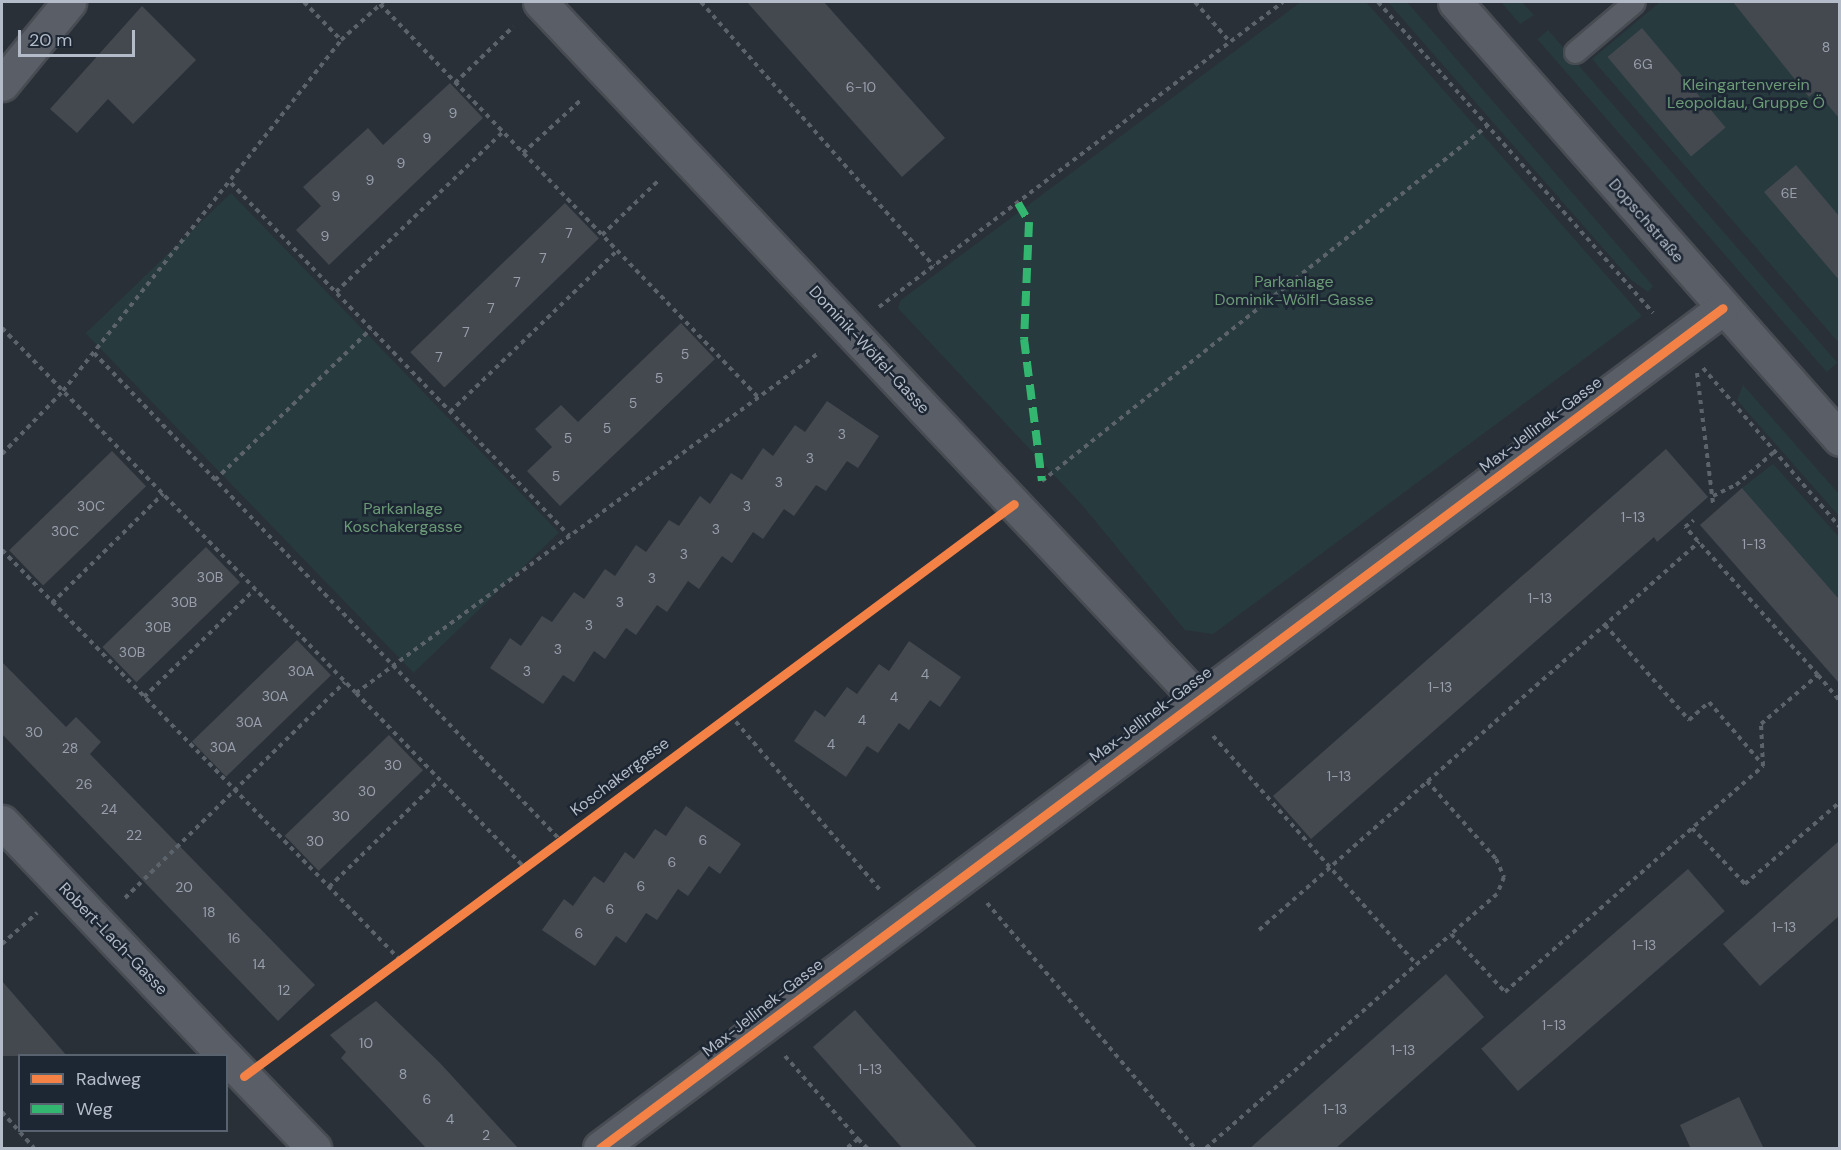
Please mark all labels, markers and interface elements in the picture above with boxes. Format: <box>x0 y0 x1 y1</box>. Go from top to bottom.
scale bar <box>21 18 138 56</box>
text: 20 m <box>29 28 72 52</box>
house number: 8 <box>1822 39 1830 55</box>
house number: 6G <box>1633 56 1653 72</box>
park label: Kleingartenverein Leopoldau, Gruppe Ö <box>1667 75 1825 113</box>
house number: 6-10 <box>846 79 876 95</box>
house number: 9 <box>449 105 457 121</box>
house number: 9 <box>423 130 431 146</box>
house number: 9 <box>397 155 405 171</box>
house number: 9 <box>366 172 374 188</box>
street label: Dopschstraße <box>1604 175 1688 267</box>
house number: 6E <box>1781 185 1797 201</box>
house number: 9 <box>332 188 340 204</box>
house number: 7 <box>565 225 573 241</box>
house number: 9 <box>321 228 329 244</box>
house number: 7 <box>539 250 547 266</box>
park label: Parkanlage Dominik-Wölfl-Gasse <box>1214 272 1374 310</box>
house number: 7 <box>513 274 521 290</box>
street label: Dominik-Wölfel-Gasse <box>805 282 933 418</box>
house number: 7 <box>487 300 495 316</box>
house number: 7 <box>462 324 470 340</box>
house number: 5 <box>681 346 689 362</box>
house number: 7 <box>435 349 443 365</box>
house number: 5 <box>655 370 663 386</box>
street label: Max-Jellinek-Gasse <box>1476 373 1606 477</box>
house number: 5 <box>629 395 637 411</box>
house number: 5 <box>603 420 611 436</box>
house number: 3 <box>838 426 846 442</box>
house number: 5 <box>564 430 572 446</box>
house number: 3 <box>806 450 814 466</box>
house number: 5 <box>552 468 560 484</box>
house number: 3 <box>775 474 783 490</box>
house number: 30C <box>77 498 105 514</box>
house number: 3 <box>743 498 751 514</box>
park label: Parkanlage Koschakergasse <box>344 499 462 537</box>
house number: 1-13 <box>1621 509 1645 525</box>
house number: 3 <box>712 521 720 537</box>
house number: 30C <box>51 523 79 539</box>
house number: 1-13 <box>1742 536 1766 552</box>
house number: 3 <box>680 546 688 562</box>
house number: 30B <box>197 569 223 585</box>
house number: 3 <box>648 570 656 586</box>
house number: 1-13 <box>1528 590 1552 606</box>
house number: 30B <box>171 594 197 610</box>
house number: 3 <box>616 594 624 610</box>
house number: 3 <box>585 617 593 633</box>
house number: 30B <box>145 619 171 635</box>
house number: 3 <box>554 641 562 657</box>
house number: 30B <box>119 644 145 660</box>
house number: 30A <box>288 663 314 679</box>
house number: 3 <box>523 663 531 679</box>
street label: Max-Jellinek-Gasse <box>1086 663 1216 767</box>
house number: 4 <box>921 666 929 682</box>
house number: 1-13 <box>1428 679 1452 695</box>
house number: 30A <box>262 688 288 704</box>
house number: 4 <box>890 689 898 705</box>
house number: 4 <box>858 712 866 728</box>
house number: 30A <box>236 714 262 730</box>
house number: 30 <box>25 724 43 740</box>
street label: Koschakergasse <box>567 734 673 820</box>
house number: 4 <box>827 736 835 752</box>
house number: 30A <box>210 739 236 755</box>
house number: 28 <box>62 740 78 756</box>
house number: 30 <box>384 757 402 773</box>
house number: 1-13 <box>1327 768 1351 784</box>
house number: 26 <box>76 776 92 792</box>
house number: 30 <box>358 783 376 799</box>
house number: 24 <box>101 801 117 817</box>
house number: 30 <box>332 808 350 824</box>
house number: 22 <box>126 827 142 843</box>
house number: 6 <box>699 832 707 848</box>
house number: 30 <box>306 833 324 849</box>
house number: 6 <box>668 854 676 870</box>
house number: 6 <box>637 878 645 894</box>
street label: Robert-Lach-Gasse <box>54 879 172 999</box>
house number: 20 <box>175 879 193 895</box>
house number: 6 <box>606 901 614 917</box>
house number: 18 <box>203 904 215 920</box>
house number: 1-13 <box>1772 919 1796 935</box>
house number: 6 <box>575 925 583 941</box>
house number: 16 <box>227 930 241 946</box>
house number: 1-13 <box>1632 937 1656 953</box>
street label: Max-Jellinek-Gasse <box>699 955 827 1061</box>
house number: 14 <box>253 956 265 972</box>
house number: 12 <box>278 982 290 998</box>
house number: 1-13 <box>1542 1017 1566 1033</box>
house number: 10 <box>359 1035 373 1051</box>
house number: 1-13 <box>1391 1042 1415 1058</box>
legend <box>18 1054 228 1132</box>
house number: 1-13 <box>858 1061 882 1077</box>
house number: 8 <box>399 1066 407 1082</box>
text: Radweg <box>76 1067 141 1091</box>
house number: 6 <box>423 1091 431 1107</box>
text: Weg <box>76 1097 113 1121</box>
house number: 1-13 <box>1323 1101 1347 1117</box>
house number: 4 <box>446 1111 454 1127</box>
house number: 2 <box>482 1127 490 1143</box>

